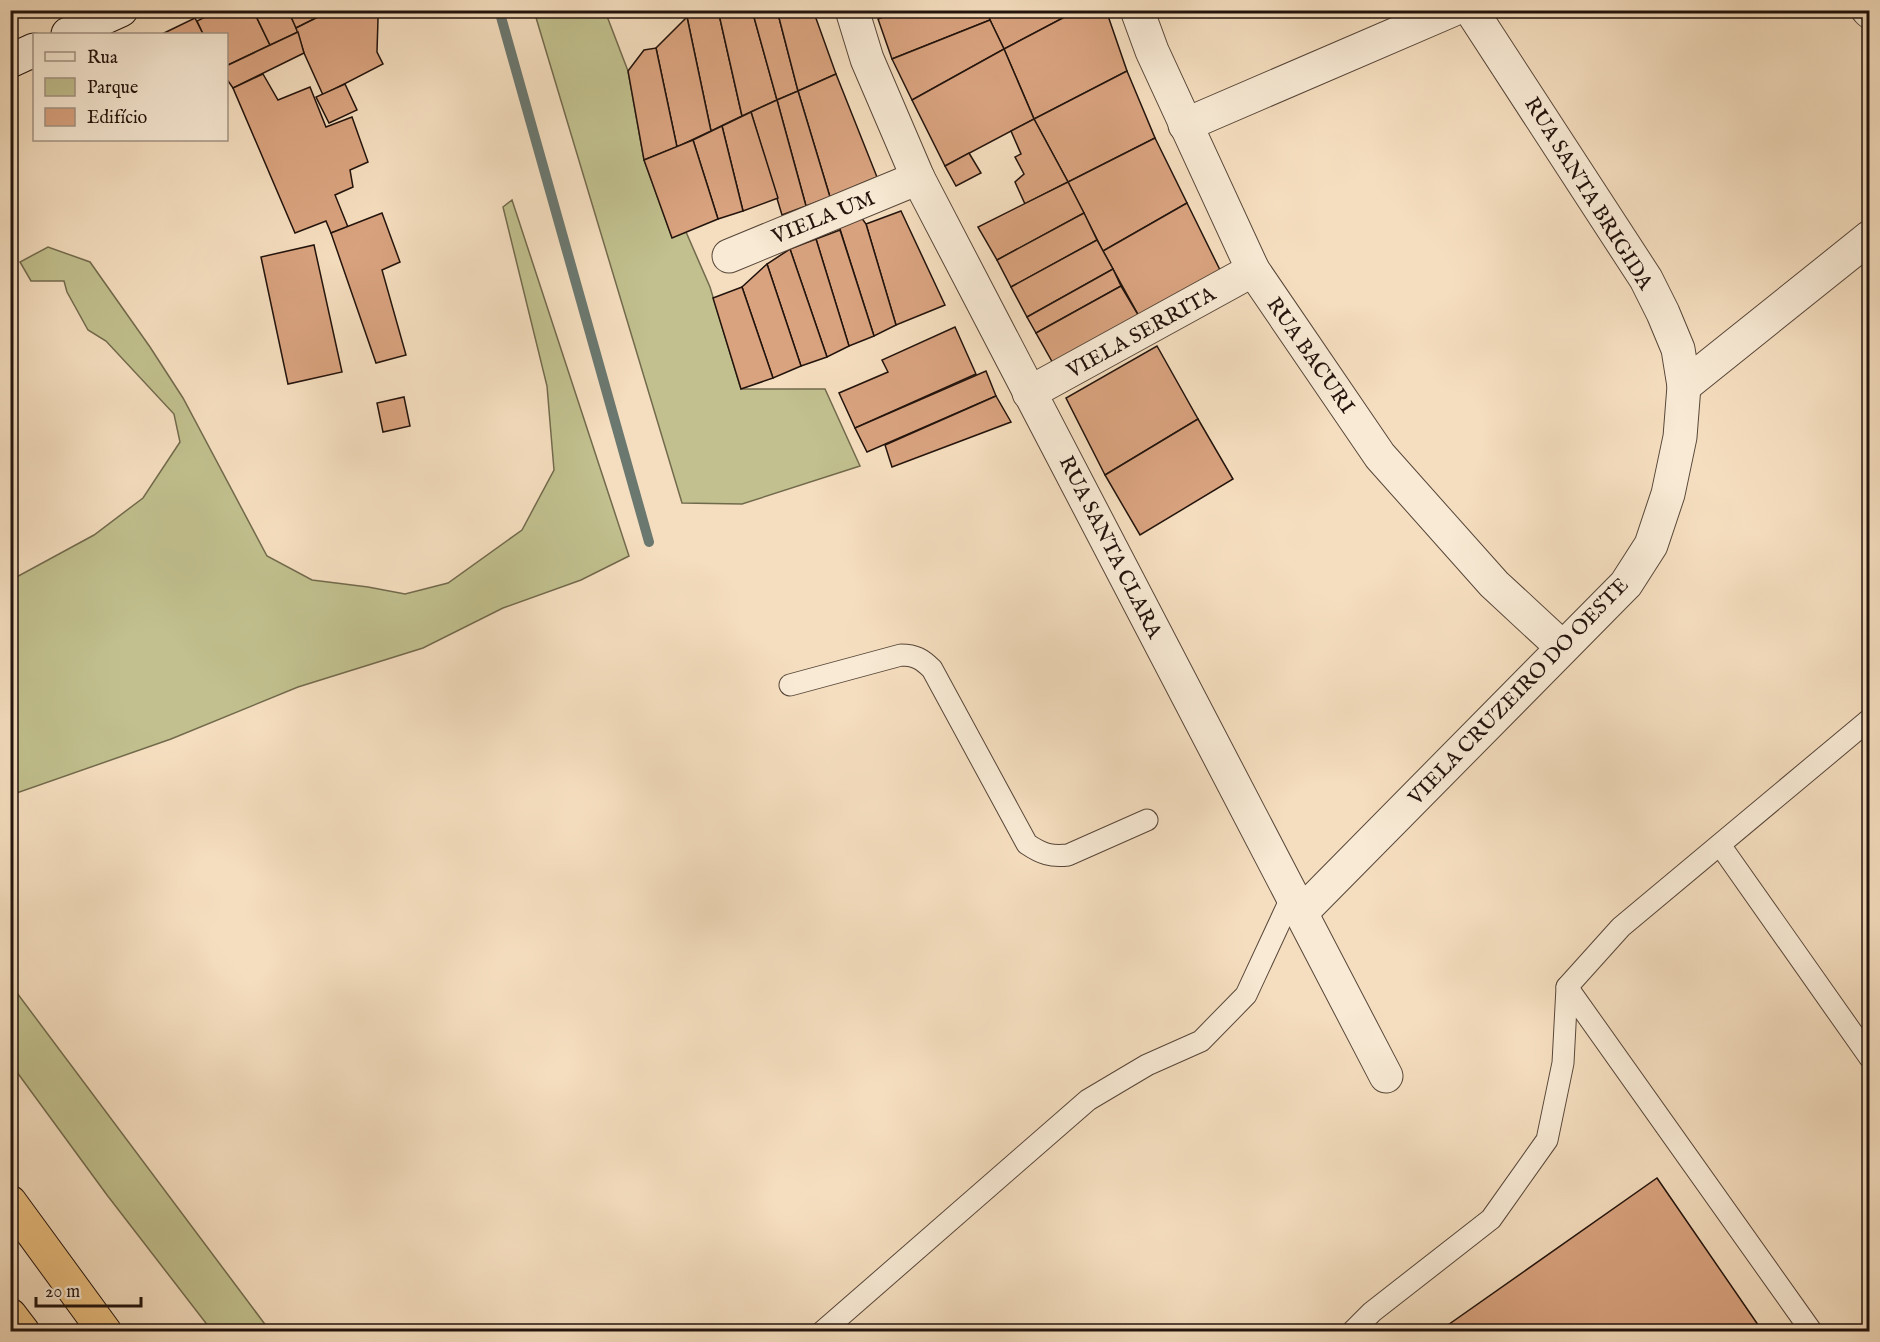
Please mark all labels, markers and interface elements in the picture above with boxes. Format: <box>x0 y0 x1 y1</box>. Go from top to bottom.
legend <box>33 33 228 141</box>
text: Rua <box>87 47 118 70</box>
text: Parque <box>87 77 138 100</box>
street label: RUA SANTA BRIGIDA <box>1517 92 1658 296</box>
text: Edifício <box>87 107 148 130</box>
street label: VIELA UM <box>767 185 879 252</box>
street label: VIELA SERRITA <box>1062 281 1222 386</box>
street label: RUA BACURI <box>1260 292 1360 419</box>
street label: RUA SANTA CLARA <box>1052 452 1168 644</box>
street label: VIELA CRUZEIRO DO OESTE <box>1402 573 1635 812</box>
scale bar <box>36 1270 141 1308</box>
text: 20 m <box>45 1281 80 1304</box>

